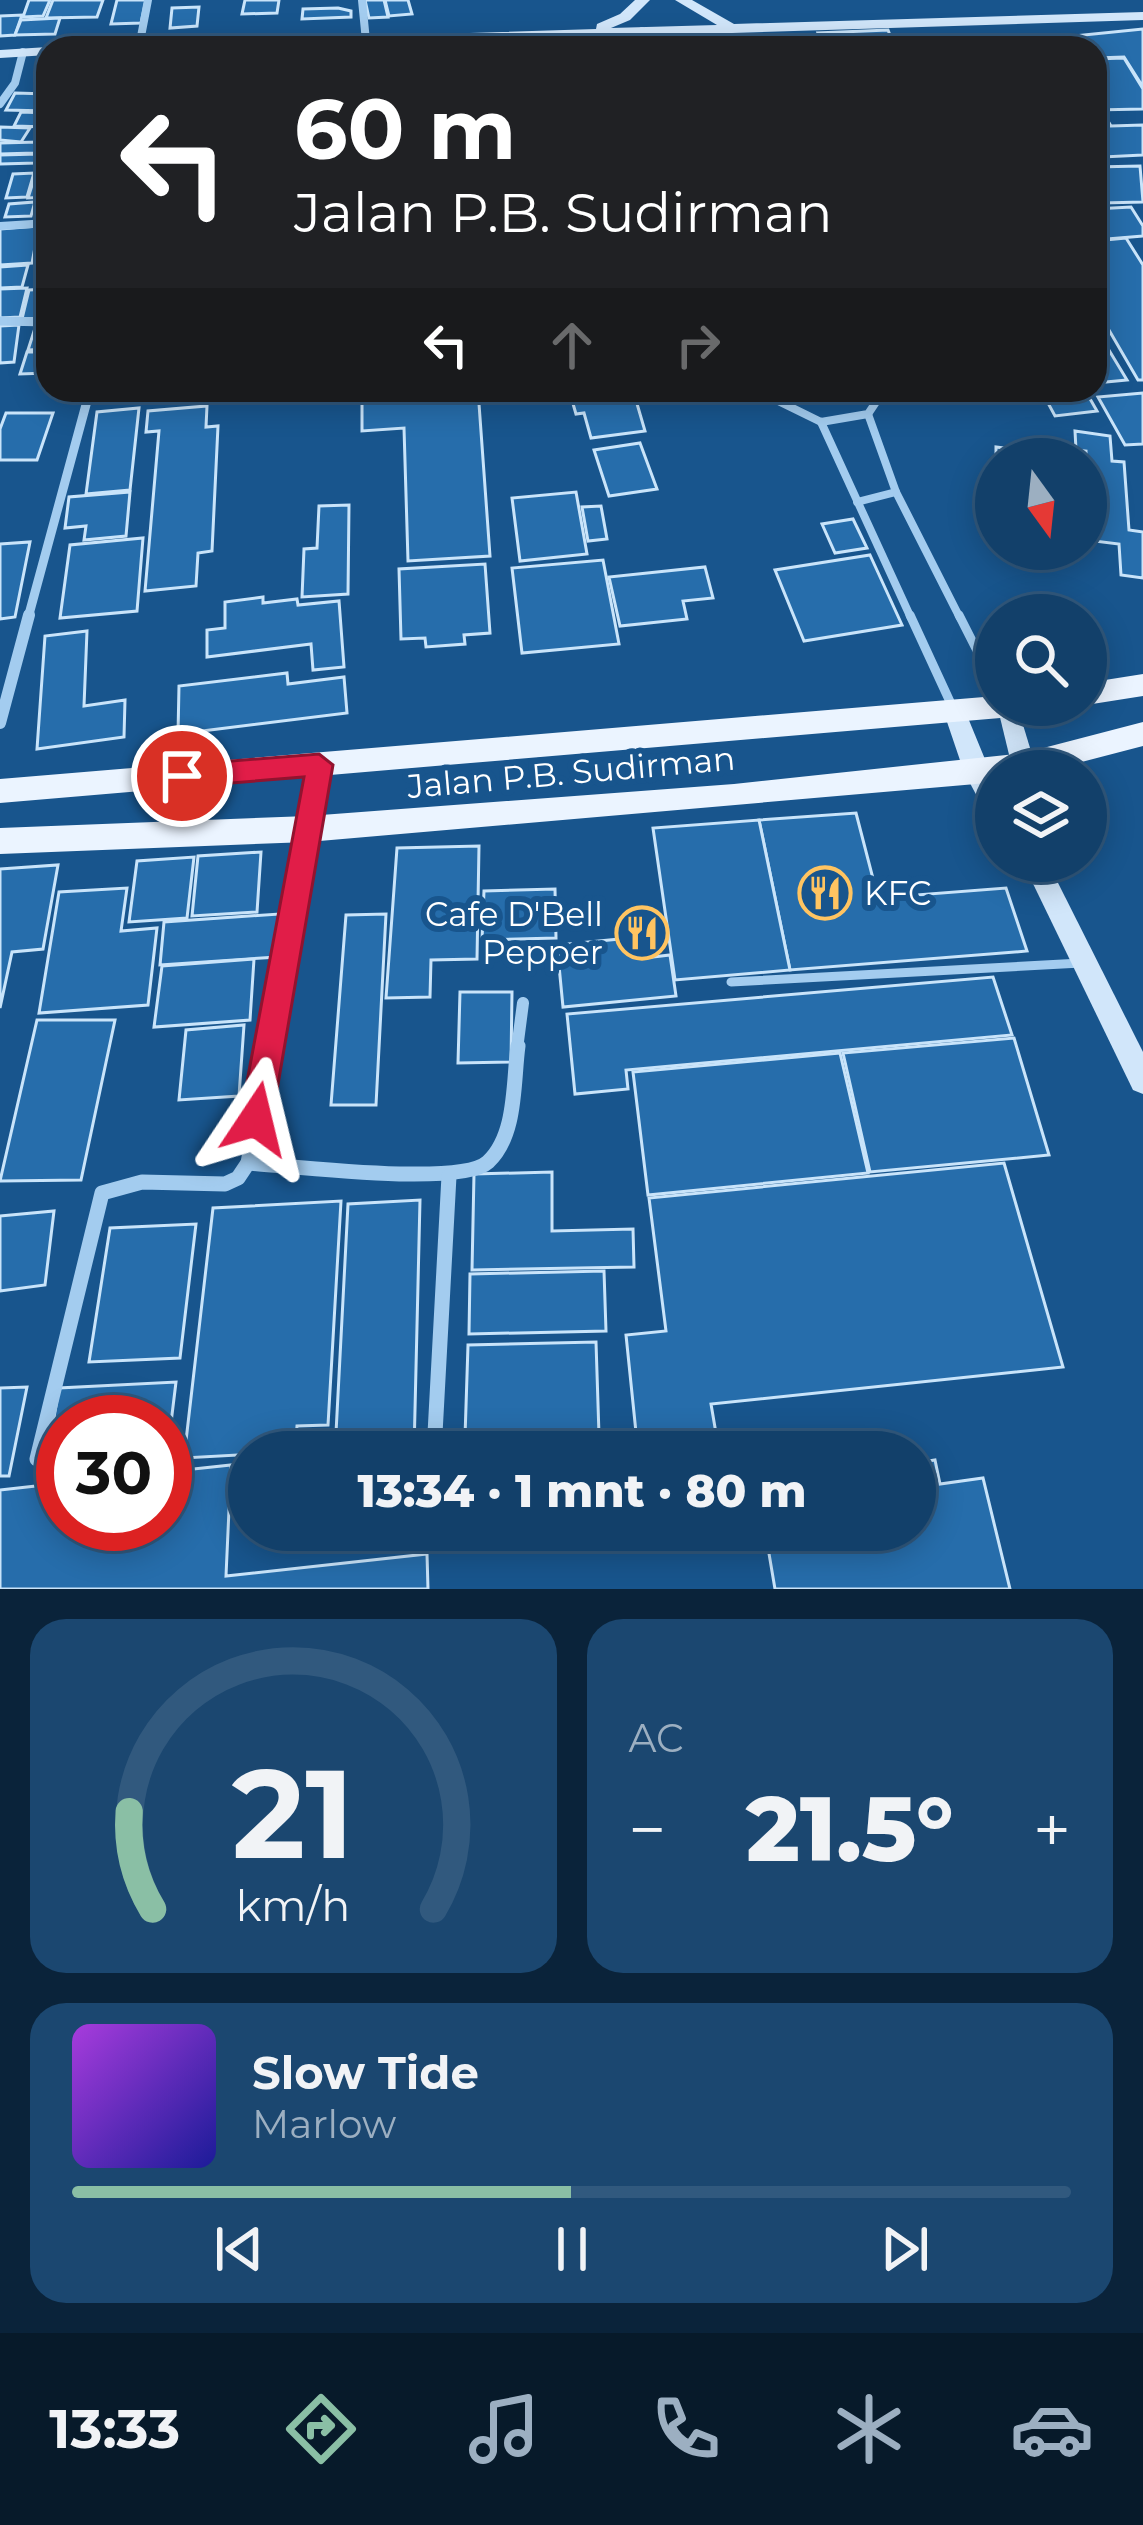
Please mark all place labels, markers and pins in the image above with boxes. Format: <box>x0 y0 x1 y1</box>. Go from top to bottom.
pin <box>131 725 233 827</box>
restaurant icon: KFC <box>797 865 853 921</box>
place label: KFC <box>864 873 931 913</box>
place label: Cafe D'Bell Pepper <box>425 894 603 972</box>
restaurant icon: Cafe D'Bell Pepper <box>614 905 670 961</box>

